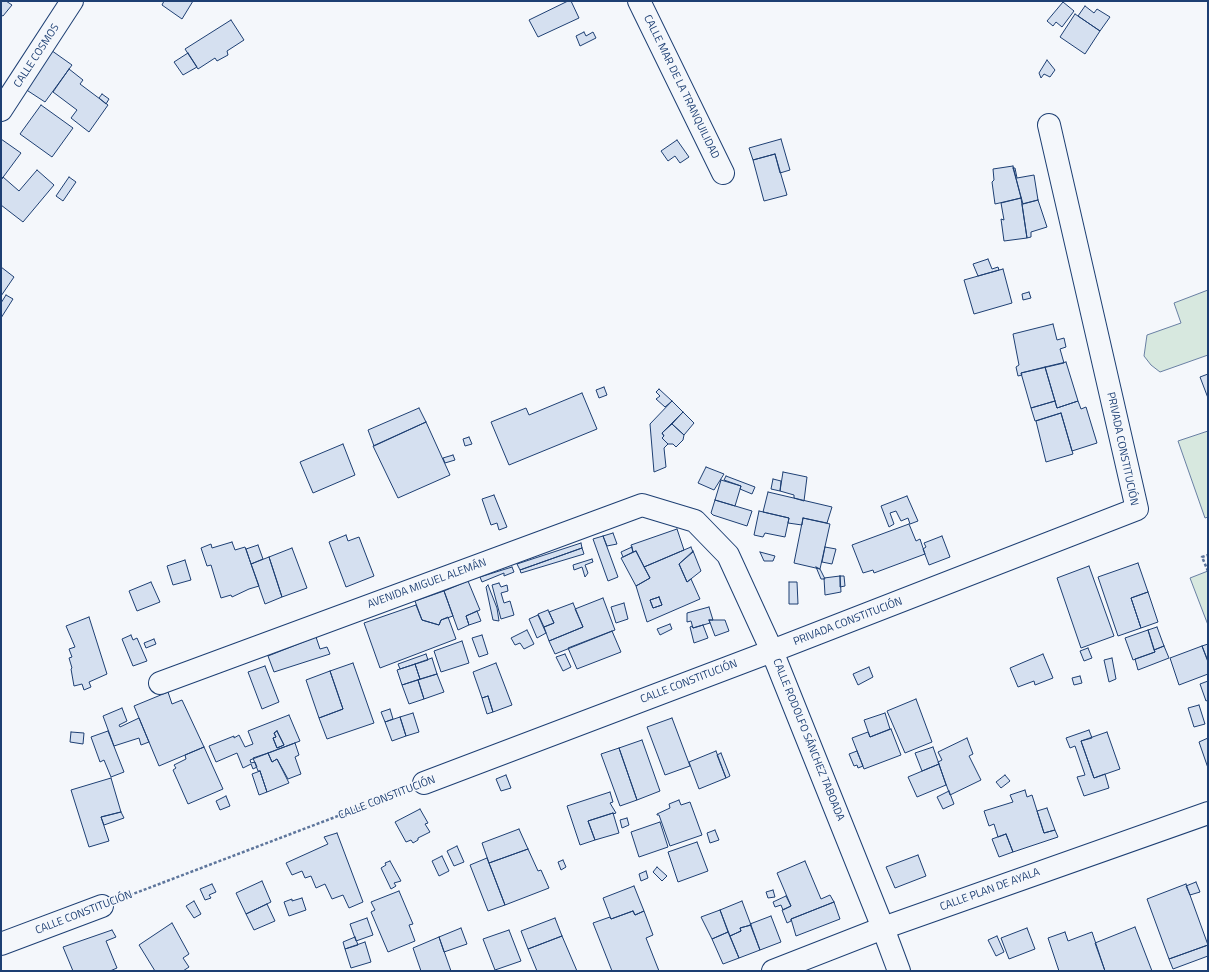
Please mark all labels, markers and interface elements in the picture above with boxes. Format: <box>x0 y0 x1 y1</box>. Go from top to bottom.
street label: CALLE MAR DE LA TRANQUILIDAD <box>640 13 722 161</box>
street label: CALLE COSMOS <box>12 22 62 90</box>
street label: PRIVADA CONSTITUCIÓN <box>1104 391 1140 507</box>
street label: AVENIDA MIGUEL ALEMÁN <box>366 556 488 612</box>
street label: PRIVADA CONSTITUCIÓN <box>792 595 904 649</box>
street label: CALLE CONSTITUCIÓN <box>639 657 739 707</box>
street label: CALLE RODOLFO SÁNCHEZ TABOADA <box>769 657 847 823</box>
street label: CALLE CONSTITUCIÓN <box>337 773 437 823</box>
street label: CALLE PLAN DE AYALA <box>938 866 1042 914</box>
street label: CALLE CONSTITUCIÓN <box>34 888 134 938</box>

